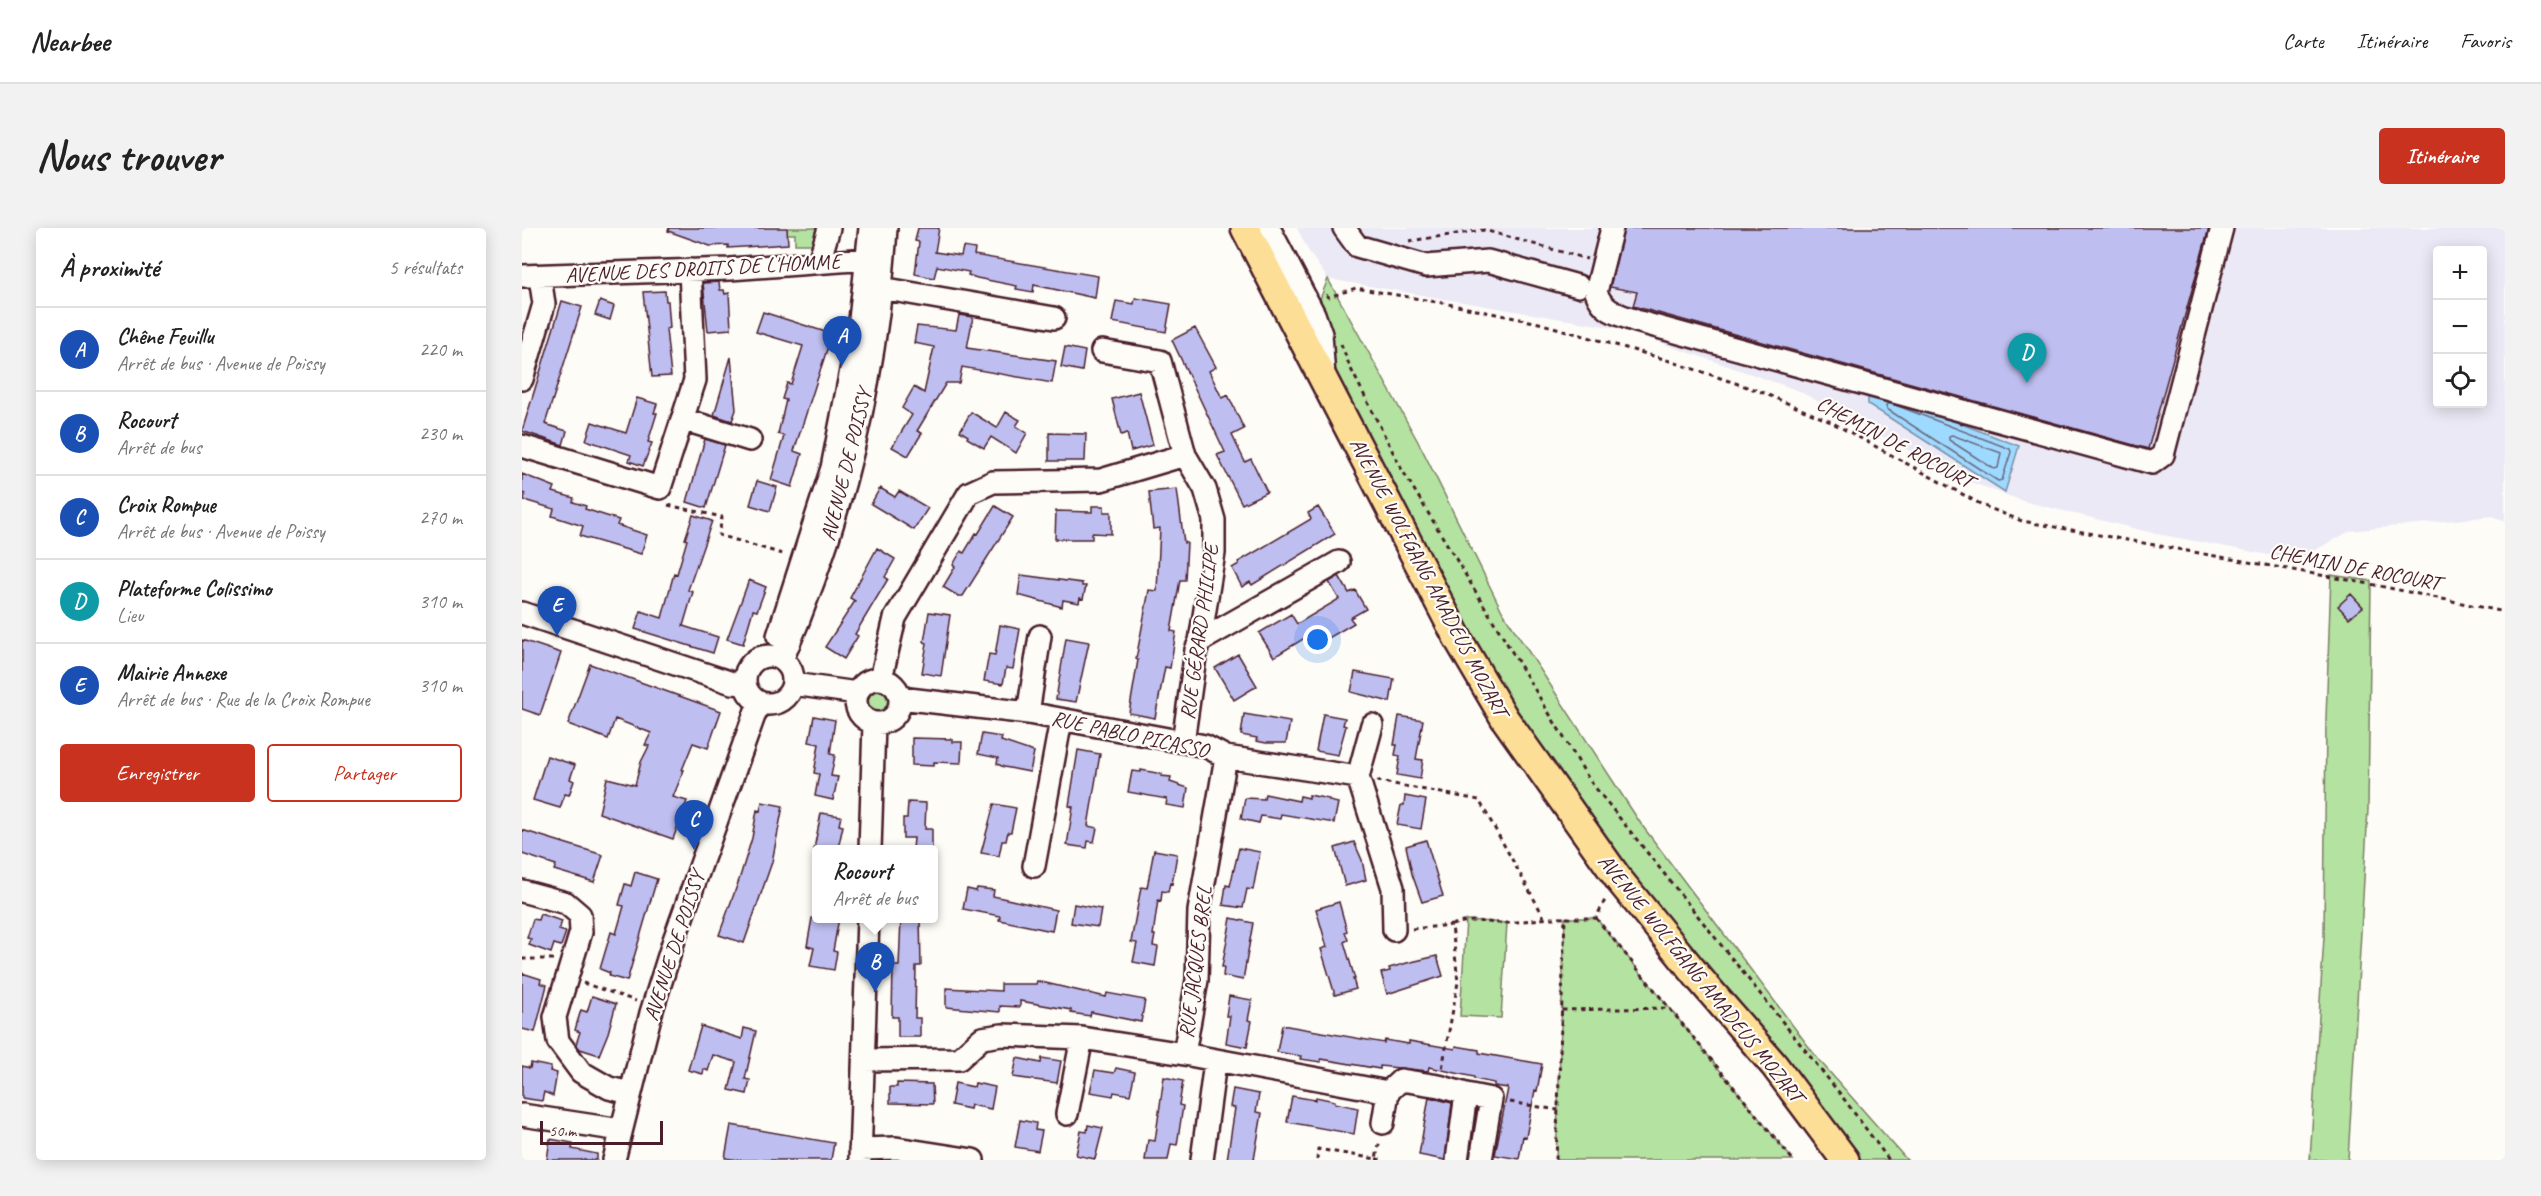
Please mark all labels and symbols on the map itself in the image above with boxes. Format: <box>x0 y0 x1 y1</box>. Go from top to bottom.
street label: AVENUE DES DROITS DE L'HOMME <box>565 248 844 288</box>
pin: A <box>822 316 862 366</box>
pin: D <box>2008 334 2046 383</box>
street label: AVENUE DE POISSY <box>815 382 878 544</box>
street label: CHEMIN DE ROCOURT <box>1812 390 1982 497</box>
street label: AVENUE WOLFGANG AMADEUS MOZART <box>1344 433 1516 726</box>
street label: CHEMIN DE ROCOURT <box>2268 538 2448 597</box>
street label: RUE GÉRARD PHILIPE <box>1174 540 1225 721</box>
pin: E <box>537 586 576 636</box>
your location <box>1303 625 1332 654</box>
street label: RUE PABLO PICASSO <box>1049 705 1213 764</box>
pin: C <box>674 800 714 850</box>
street label: AVENUE WOLFGANG AMADEUS MOZART <box>1593 849 1813 1112</box>
street label: AVENUE DE POISSY <box>638 864 712 1024</box>
street label: RUE JACQUES BREL <box>1173 885 1217 1039</box>
pin: B <box>856 942 894 992</box>
scale bar <box>540 1118 663 1146</box>

